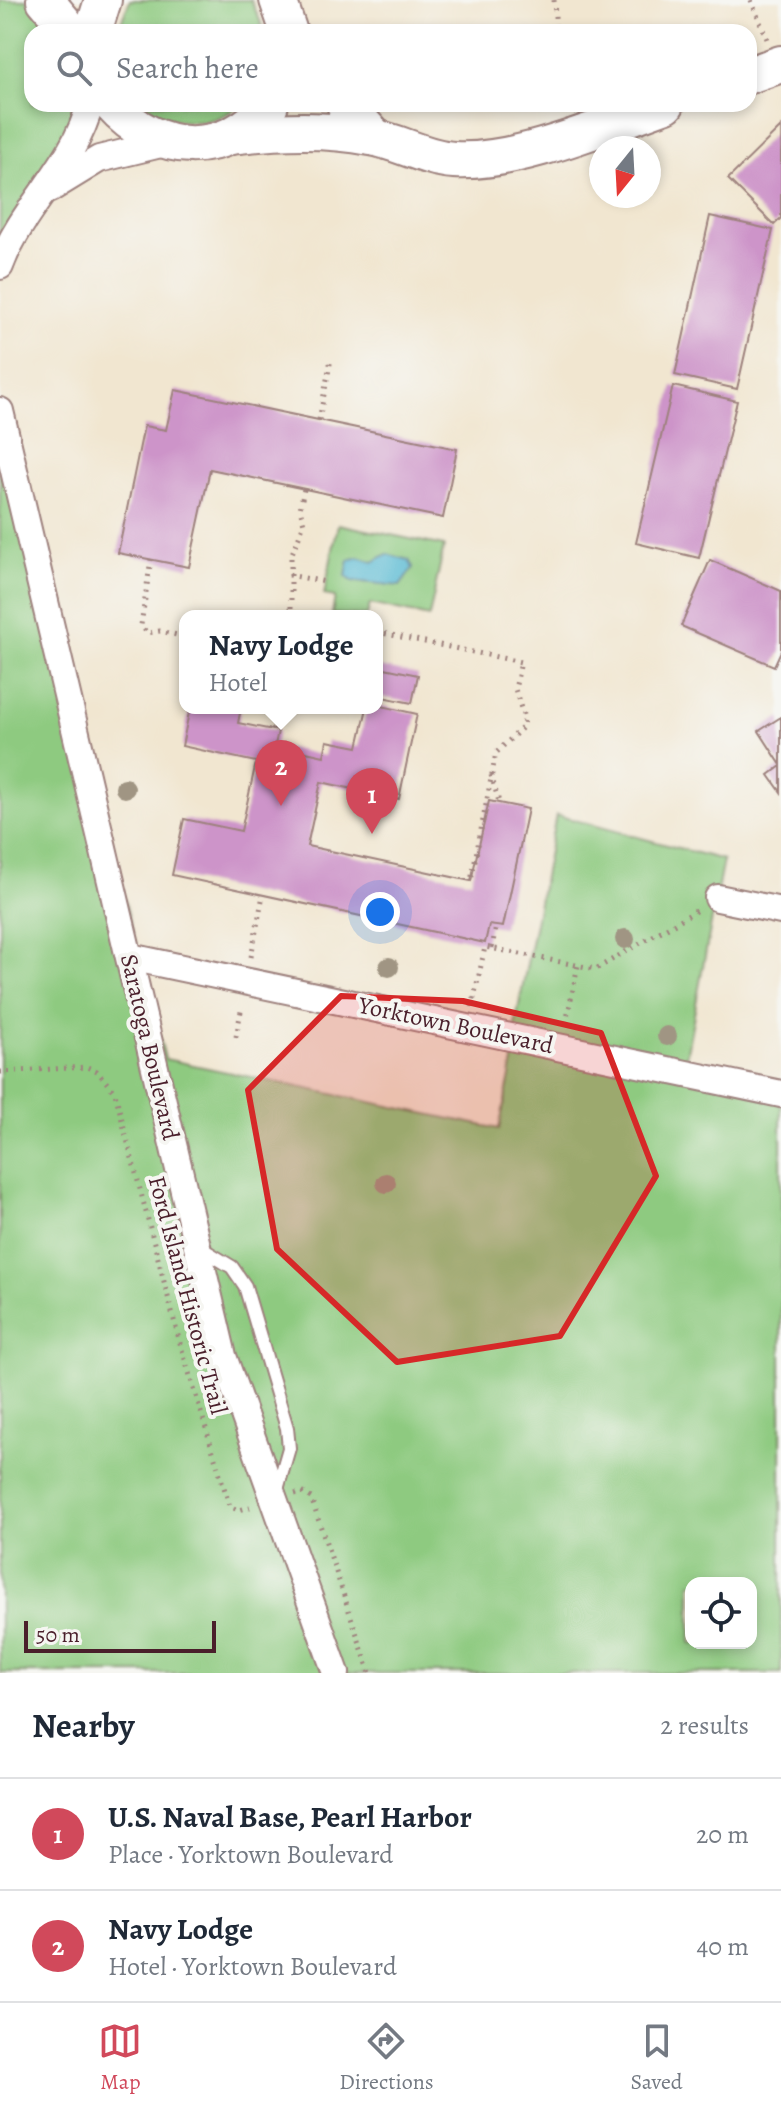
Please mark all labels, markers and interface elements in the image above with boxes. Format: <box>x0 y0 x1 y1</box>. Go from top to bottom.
search box <box>24 24 757 112</box>
icon: search <box>52 46 96 90</box>
text: Search here <box>116 48 259 88</box>
north arrow <box>589 136 661 208</box>
popup <box>179 610 383 714</box>
text: Navy Lodge <box>208 625 354 665</box>
text: Hotel <box>208 665 267 700</box>
pin: 2 <box>255 740 307 806</box>
pin: 1 <box>346 768 398 834</box>
your location <box>360 892 400 932</box>
street label: Saratoga Boulevard <box>113 951 187 1143</box>
street label: Yorktown Boulevard <box>355 989 556 1061</box>
street label: Ford Island Historic Trail <box>141 1172 235 1418</box>
map controls <box>685 1577 757 1649</box>
button: locate <box>685 1577 757 1649</box>
scale bar <box>24 1617 216 1653</box>
text: 50 m <box>36 1620 80 1650</box>
text: Nearby <box>32 1702 135 1749</box>
text: 2 results <box>660 1708 749 1743</box>
text: U.S. Naval Base, Pearl Harbor <box>108 1797 472 1837</box>
text: 1 <box>53 1817 63 1852</box>
text: 20 m <box>696 1817 749 1852</box>
text: Place · Yorktown Boulevard <box>108 1837 393 1872</box>
text: Navy Lodge <box>108 1909 253 1949</box>
text: 2 <box>52 1929 64 1964</box>
text: 40 m <box>697 1929 749 1964</box>
text: Hotel · Yorktown Boulevard <box>108 1949 397 1984</box>
tab: Map <box>98 2019 142 2097</box>
tab: Directions <box>339 2019 434 2097</box>
tab: Saved <box>630 2019 683 2097</box>

